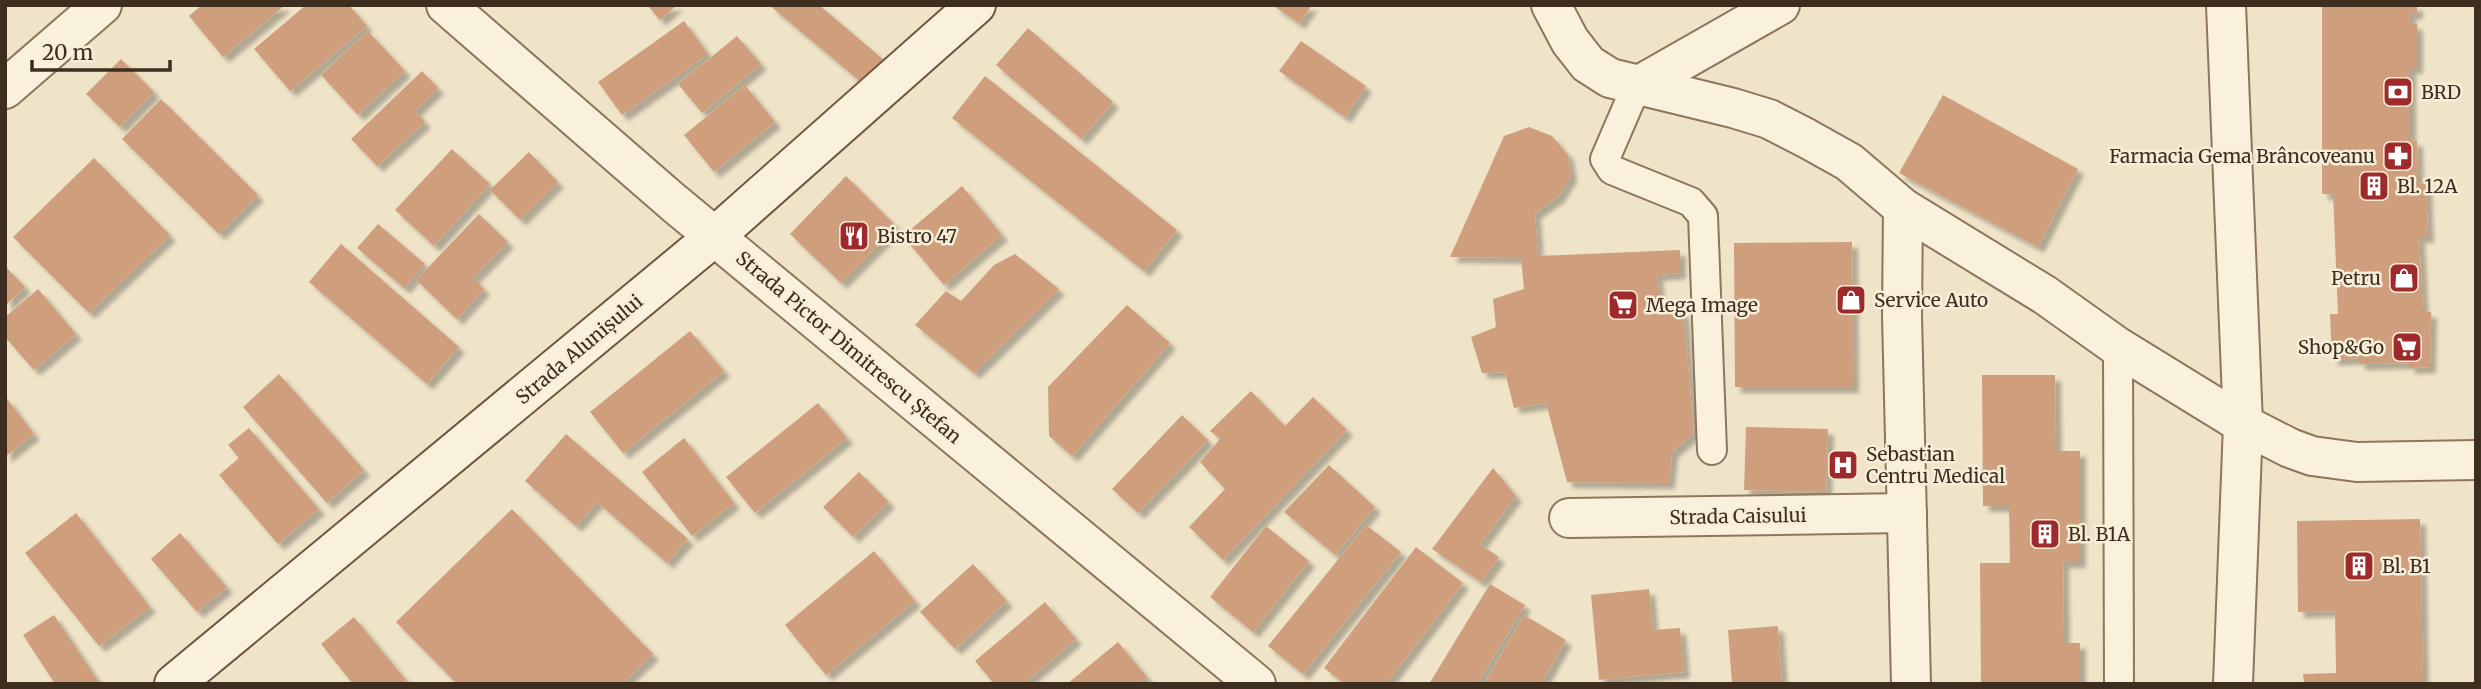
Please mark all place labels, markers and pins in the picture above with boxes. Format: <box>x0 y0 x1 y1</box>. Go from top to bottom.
bank icon: BRD <box>2381 75 2415 109</box>
place label: BRD <box>2421 80 2461 104</box>
pharmacy icon: Farmacia Gema Brâncoveanu <box>2381 139 2415 173</box>
place label: Farmacia Gema Brâncoveanu <box>2109 144 2375 168</box>
building icon: Bl. 12A <box>2357 169 2391 203</box>
place label: Bl. 12A <box>2397 174 2458 198</box>
restaurant icon: Bistro 47 <box>837 219 871 253</box>
place label: Bistro 47 <box>877 224 957 248</box>
shop icon: Petru <box>2387 261 2421 295</box>
place label: Petru <box>2331 266 2381 290</box>
shop icon: Service Auto <box>1834 283 1868 317</box>
supermarket icon: Mega Image <box>1606 288 1640 322</box>
place label: Service Auto <box>1874 288 1988 312</box>
place label: Mega Image <box>1646 293 1758 317</box>
supermarket icon: Shop&Go <box>2390 330 2424 364</box>
place label: Shop&Go <box>2298 335 2384 359</box>
place label: Sebastian Centru Medical <box>1866 442 2005 488</box>
hospital icon: Sebastian Centru Medical <box>1826 448 1860 482</box>
building icon: Bl. B1A <box>2028 517 2062 551</box>
place label: Bl. B1A <box>2068 522 2131 546</box>
building icon: Bl. B1 <box>2342 549 2376 583</box>
place label: Bl. B1 <box>2382 554 2431 578</box>

